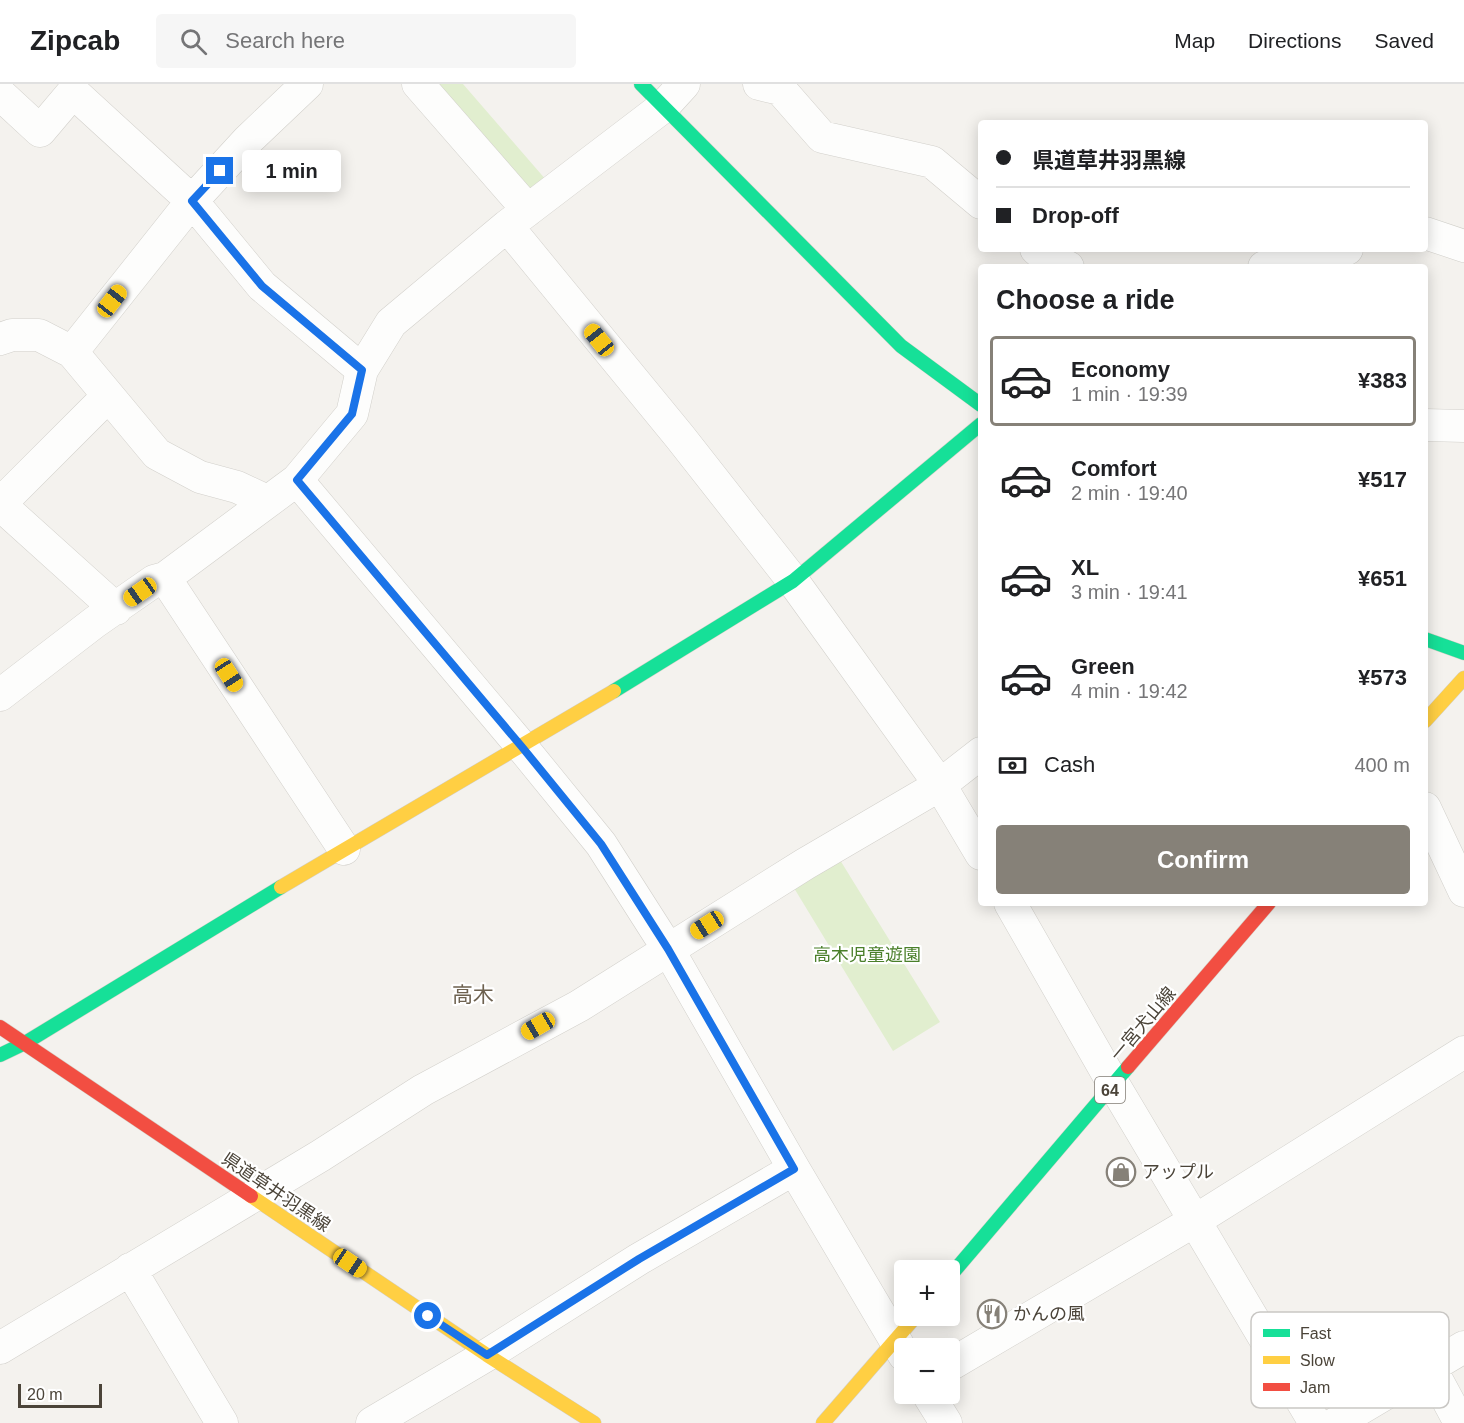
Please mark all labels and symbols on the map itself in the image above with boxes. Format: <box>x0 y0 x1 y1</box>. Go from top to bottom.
callout: 1 min <box>241 150 340 192</box>
route end <box>206 157 233 184</box>
car <box>94 281 130 321</box>
car <box>581 320 617 360</box>
car <box>120 574 160 610</box>
car <box>212 655 246 695</box>
car <box>687 908 727 942</box>
park label: 高木児童遊園 <box>813 945 921 965</box>
district label: 高木 <box>452 983 494 1006</box>
street label: 一宮犬山線 <box>1106 983 1180 1065</box>
car <box>518 1009 558 1043</box>
road number: 64 <box>1095 1077 1125 1103</box>
street label: 県道草井羽黒線 <box>218 1148 334 1236</box>
shop icon: アップル <box>1105 1156 1137 1188</box>
place label: アップル <box>1142 1162 1214 1182</box>
car <box>330 1245 370 1281</box>
restaurant icon: かんの風 <box>976 1298 1008 1330</box>
route start <box>414 1302 441 1329</box>
place label: かんの風 <box>1013 1304 1085 1324</box>
legend <box>1251 1312 1449 1408</box>
text: Fast <box>1300 1325 1332 1342</box>
text: Slow <box>1300 1352 1335 1369</box>
text: Jam <box>1300 1379 1330 1396</box>
scale bar <box>18 1381 102 1408</box>

